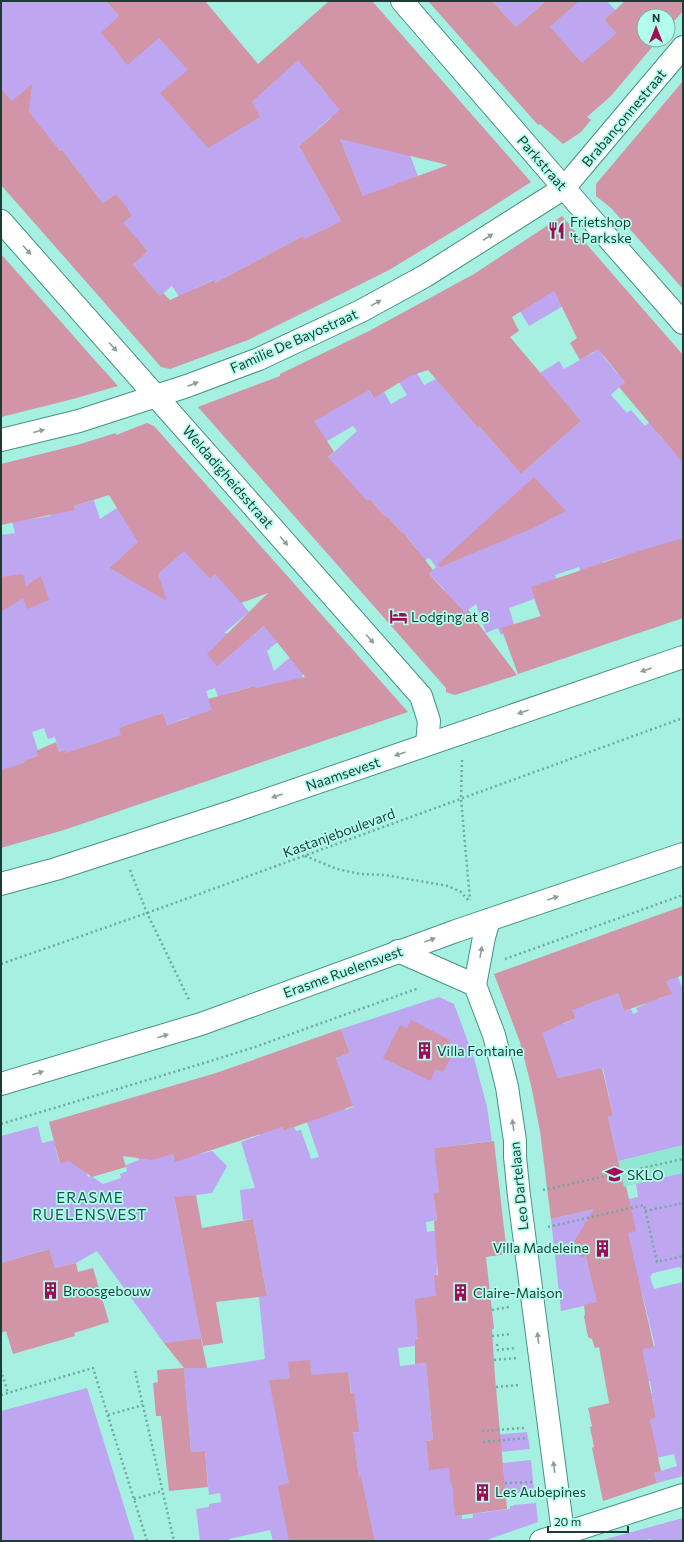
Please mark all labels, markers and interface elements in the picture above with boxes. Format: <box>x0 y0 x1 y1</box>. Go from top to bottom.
north arrow <box>636 8 676 48</box>
text: N <box>652 11 660 24</box>
street label: Brabançonnestraat <box>578 65 670 170</box>
street label: Parkstraat <box>514 132 571 194</box>
place label: Frietshop 't Parkske <box>570 213 632 246</box>
restaurant icon: Frietshop 't Parkske <box>547 220 567 240</box>
one-way arrow <box>483 233 493 241</box>
one-way arrow <box>22 245 32 255</box>
one-way arrow <box>370 299 382 306</box>
street label: Familie De Bayostraat <box>227 305 360 376</box>
one-way arrow <box>108 343 117 352</box>
one-way arrow <box>188 381 200 387</box>
street label: Weldadigheidsstraat <box>179 422 278 532</box>
one-way arrow <box>33 428 45 434</box>
one-way arrow <box>279 536 289 546</box>
hotel icon: Lodging at 8 <box>388 607 408 627</box>
place label: Lodging at 8 <box>411 608 489 625</box>
one-way arrow <box>365 634 374 643</box>
one-way arrow <box>640 667 652 673</box>
one-way arrow <box>517 709 529 715</box>
one-way arrow <box>394 751 406 757</box>
street label: Naamsevest <box>303 753 382 794</box>
one-way arrow <box>271 794 283 800</box>
street label: Kastanjeboulevard <box>280 804 397 861</box>
one-way arrow <box>548 895 560 901</box>
one-way arrow <box>425 936 437 942</box>
street label: Erasme Ruelensvest <box>281 942 405 1001</box>
one-way arrow <box>478 946 484 959</box>
one-way arrow <box>157 1032 169 1038</box>
building icon: Villa Fontaine <box>414 1041 434 1061</box>
place label: Villa Fontaine <box>437 1042 524 1059</box>
one-way arrow <box>33 1070 45 1076</box>
one-way arrow <box>510 1119 516 1131</box>
street label: Leo Dartelaan <box>505 1141 532 1231</box>
school or university icon: SKLO <box>604 1165 624 1185</box>
place label: SKLO <box>627 1166 664 1183</box>
district label: ERASME RUELENSVEST <box>32 1188 148 1223</box>
building icon: Villa Madeleine <box>592 1238 612 1258</box>
place label: Villa Madeleine <box>493 1239 589 1256</box>
building icon: Broosgebouw <box>40 1281 60 1301</box>
place label: Broosgebouw <box>63 1282 151 1299</box>
building icon: Claire-Maison <box>450 1283 470 1303</box>
place label: Claire-Maison <box>473 1284 563 1301</box>
one-way arrow <box>534 1332 541 1344</box>
one-way arrow <box>551 1461 557 1473</box>
building icon: Les Aubepines <box>472 1482 492 1502</box>
place label: Les Aubepines <box>495 1483 586 1500</box>
scale bar <box>548 1508 628 1534</box>
text: 20 m <box>554 1514 581 1528</box>

